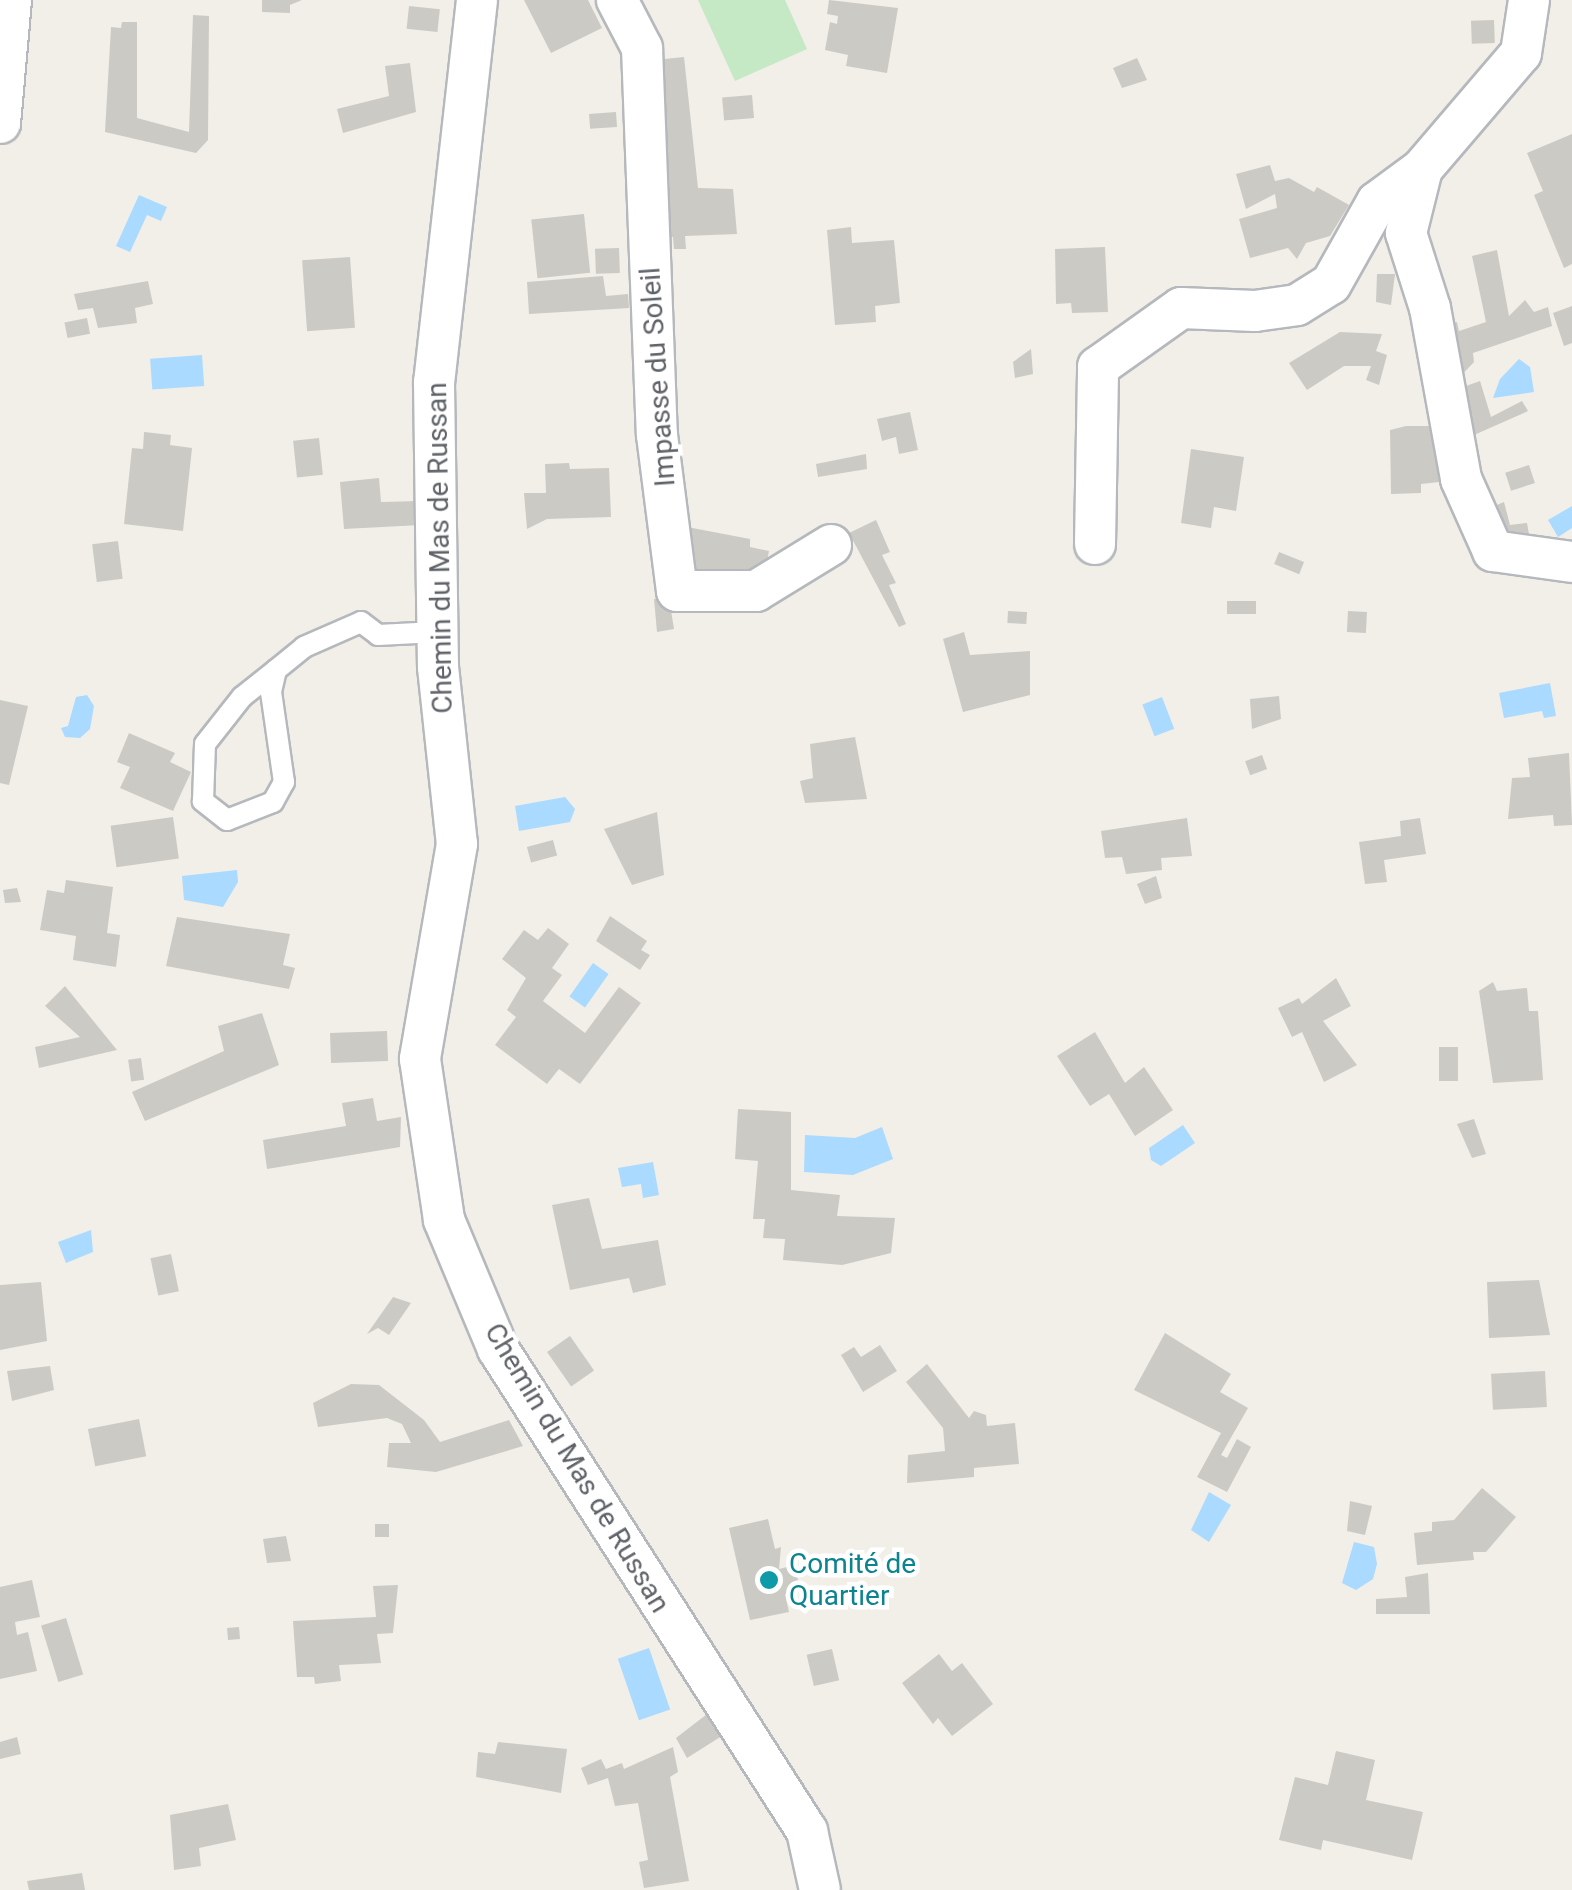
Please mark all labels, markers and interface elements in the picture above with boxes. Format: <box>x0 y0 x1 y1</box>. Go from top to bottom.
street label: Impasse du Soleil <box>634 266 682 488</box>
street label: Chemin du Mas de Russan <box>420 382 460 714</box>
street label: Chemin du Mas de Russan <box>477 1317 677 1619</box>
place label: Comité de Quartier <box>789 1547 916 1613</box>
marker: Comité de Quartier <box>758 1569 780 1591</box>

